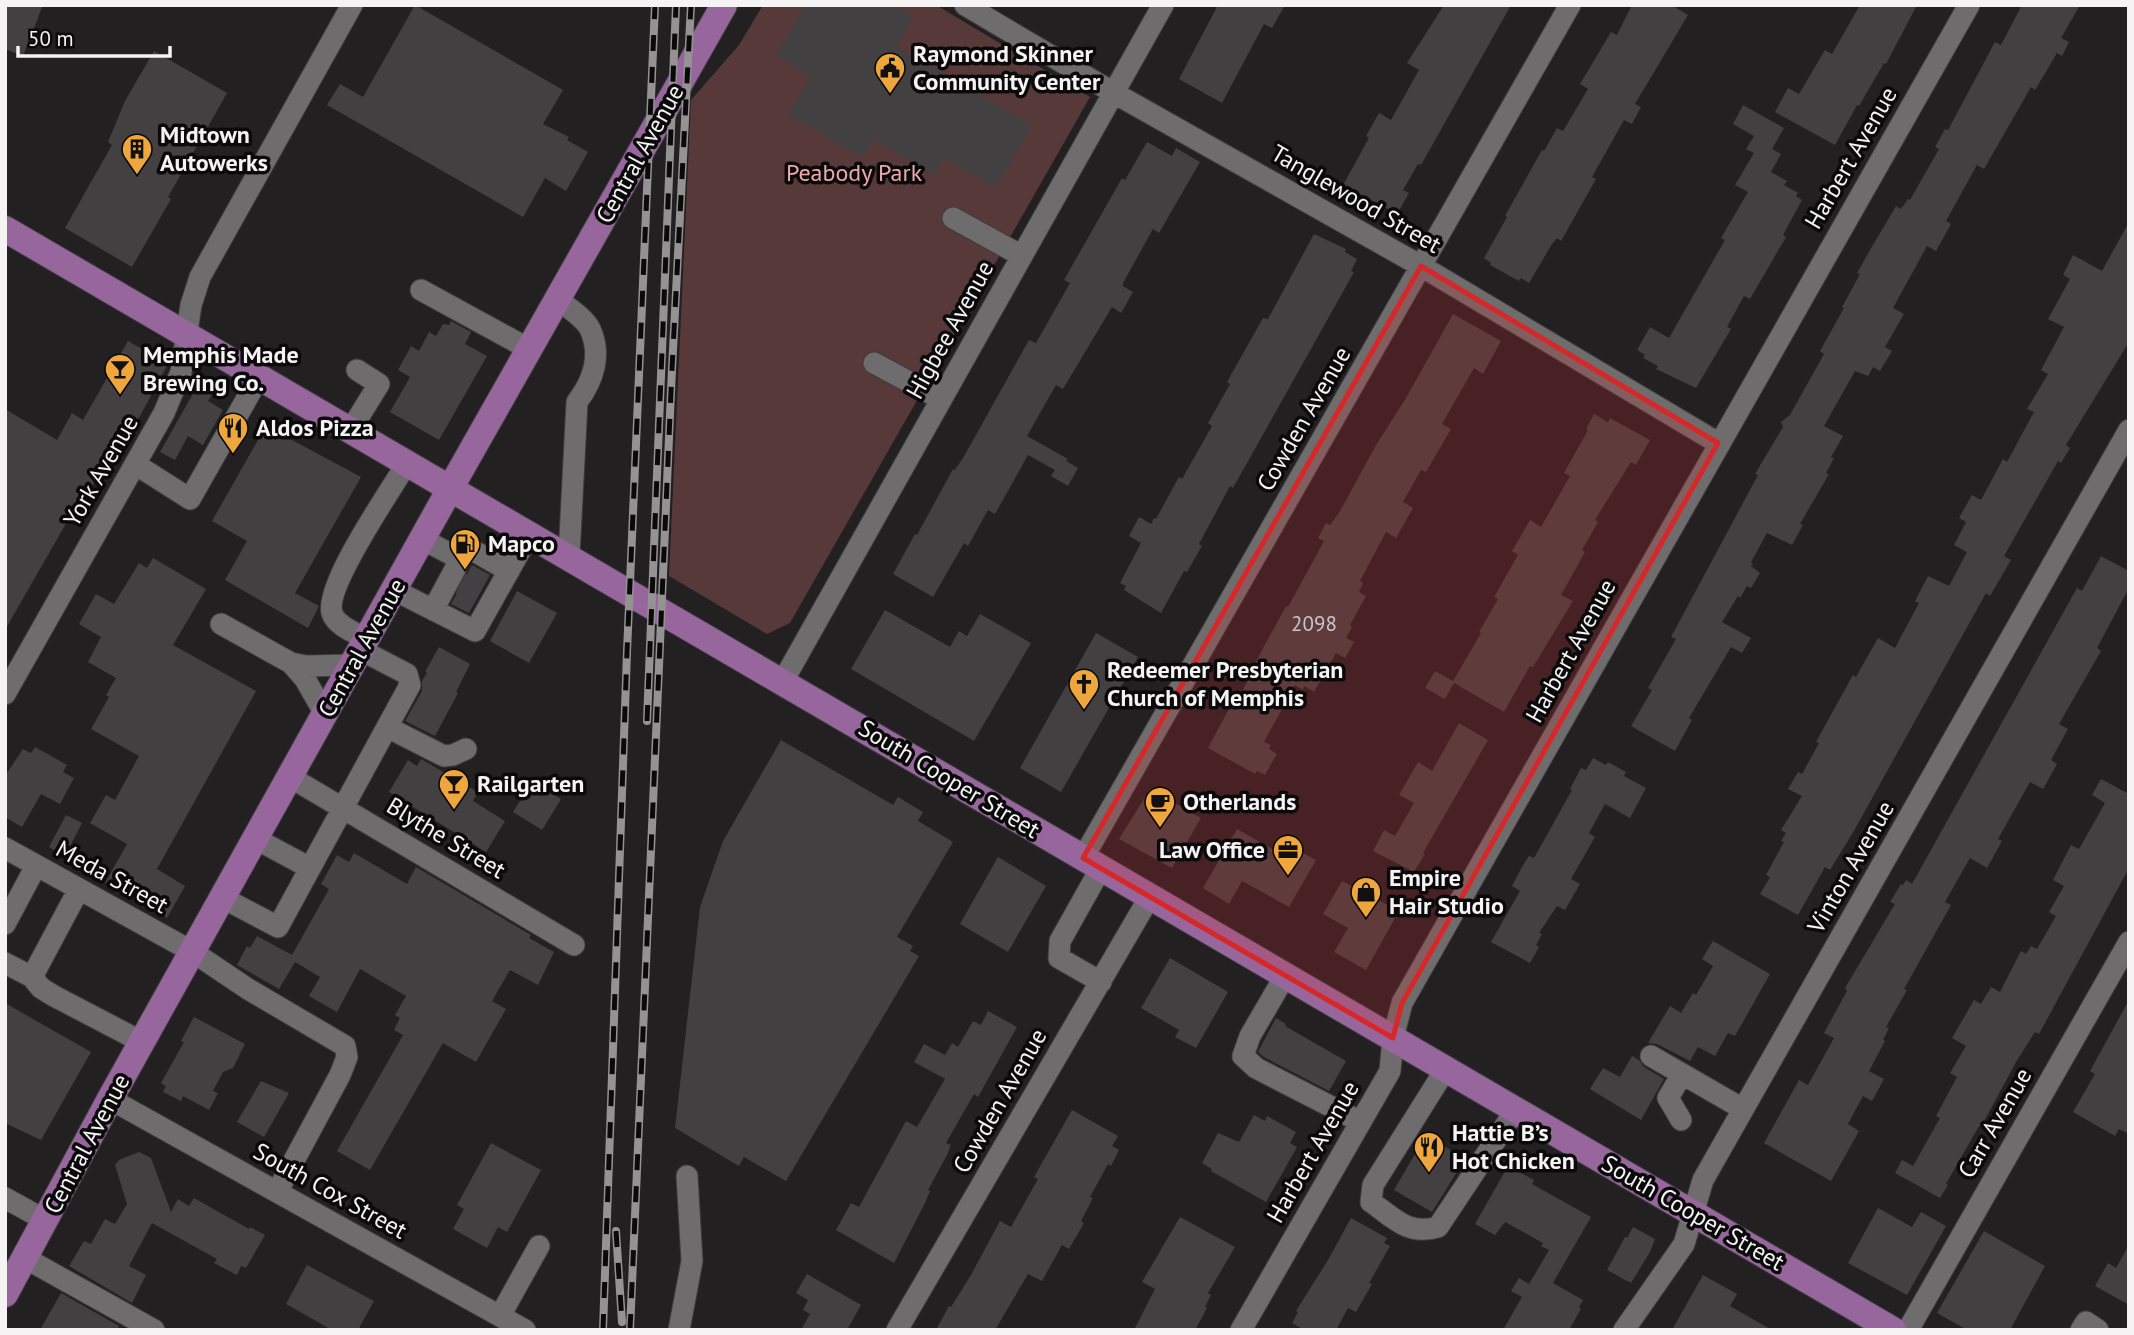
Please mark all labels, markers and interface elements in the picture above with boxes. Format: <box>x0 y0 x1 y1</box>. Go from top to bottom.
scale bar <box>18 14 170 58</box>
text: 50 m <box>28 25 74 52</box>
place label: Raymond Skinner Community Center <box>913 38 1101 97</box>
public building icon: Raymond Skinner Community Center <box>873 51 907 95</box>
street label: Central Avenue <box>589 79 690 229</box>
street label: Harbert Avenue <box>1797 81 1904 234</box>
place label: Midtown Autowerks <box>160 119 268 178</box>
building icon: Midtown Autowerks <box>120 132 154 176</box>
street label: Tanglewood Street <box>1266 137 1447 260</box>
park label: Peabody Park <box>786 157 923 188</box>
street label: Higbee Avenue <box>899 255 1000 404</box>
place label: Memphis Made Brewing Co. <box>143 339 299 398</box>
street label: Cowden Avenue <box>1250 341 1357 497</box>
bar icon: Memphis Made Brewing Co. <box>103 352 137 396</box>
street label: York Avenue <box>56 409 145 532</box>
restaurant icon: Aldos Pizza <box>216 411 250 455</box>
place label: Aldos Pizza <box>256 412 374 443</box>
fuel station icon: Mapco <box>448 527 482 571</box>
place label: Mapco <box>488 528 555 559</box>
street label: Central Avenue <box>311 573 412 723</box>
street label: Harbert Avenue <box>1518 574 1623 728</box>
house number: 2098 <box>1291 610 1337 637</box>
place label: Redeemer Presbyterian Church of Memphis <box>1107 654 1343 713</box>
church icon: Redeemer Presbyterian Church of Memphis <box>1067 667 1101 711</box>
street label: South Cooper Street <box>853 712 1045 845</box>
bar icon: Railgarten <box>437 767 471 811</box>
place label: Railgarten <box>477 768 584 799</box>
cafe icon: Otherlands <box>1143 785 1177 829</box>
place label: Otherlands <box>1183 786 1296 817</box>
street label: Blythe Street <box>381 790 511 885</box>
street label: Vinton Avenue <box>1800 795 1901 939</box>
street label: Meda Street <box>51 833 174 920</box>
office icon: Law Office <box>1271 833 1305 877</box>
place label: Law Office <box>1159 834 1265 865</box>
place label: Empire Hair Studio <box>1389 862 1504 921</box>
shop icon: Empire Hair Studio <box>1349 875 1383 919</box>
street label: Cowden Avenue <box>946 1023 1053 1179</box>
street label: Carr Avenue <box>1951 1062 2039 1183</box>
street label: Central Avenue <box>37 1069 136 1219</box>
street label: Harbert Avenue <box>1259 1075 1366 1228</box>
place label: Hattie B’s Hot Chicken <box>1452 1117 1575 1176</box>
restaurant icon: Hattie B’s Hot Chicken <box>1412 1130 1446 1174</box>
street label: South Cox Street <box>248 1136 412 1246</box>
street label: South Cooper Street <box>1596 1148 1790 1277</box>

